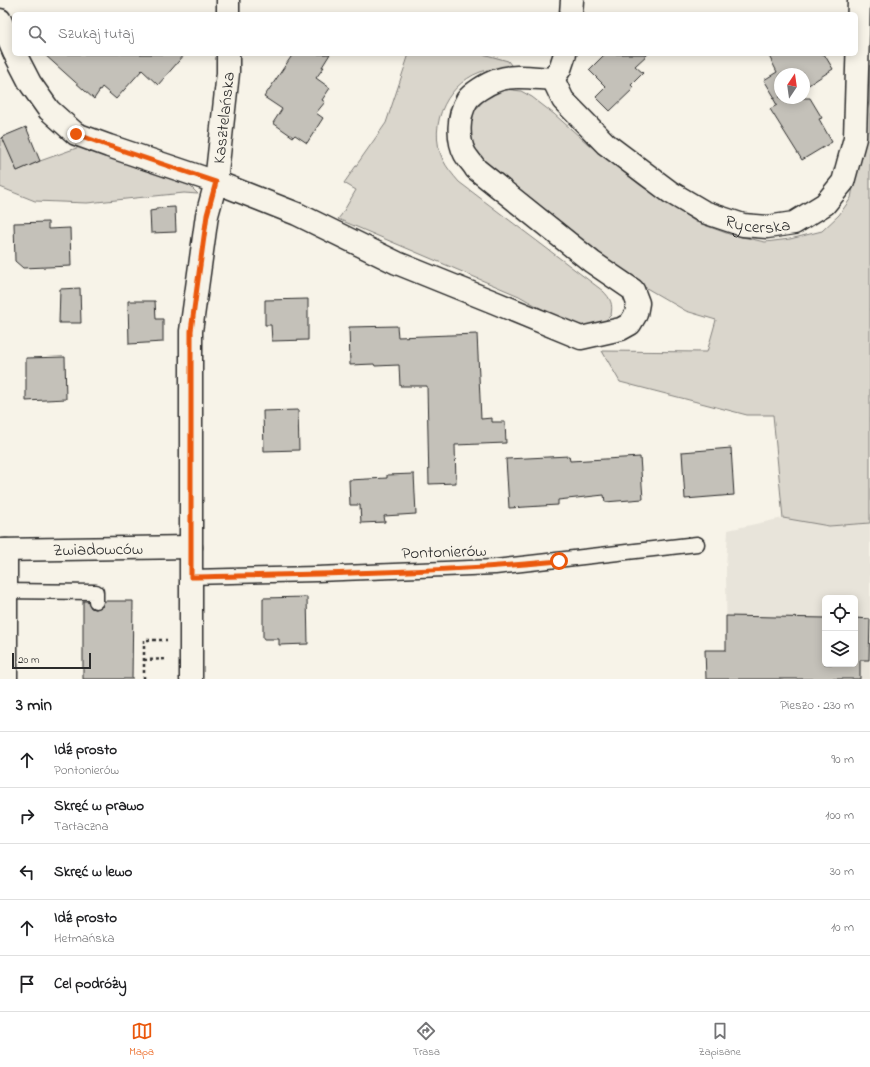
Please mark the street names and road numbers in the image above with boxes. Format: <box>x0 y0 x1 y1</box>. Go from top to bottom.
street label: Kasztelańska <box>207 71 242 165</box>
street label: Rycerska <box>722 209 792 241</box>
street label: Zwiadowców <box>53 537 143 563</box>
street label: Pontonierów <box>401 539 487 566</box>

